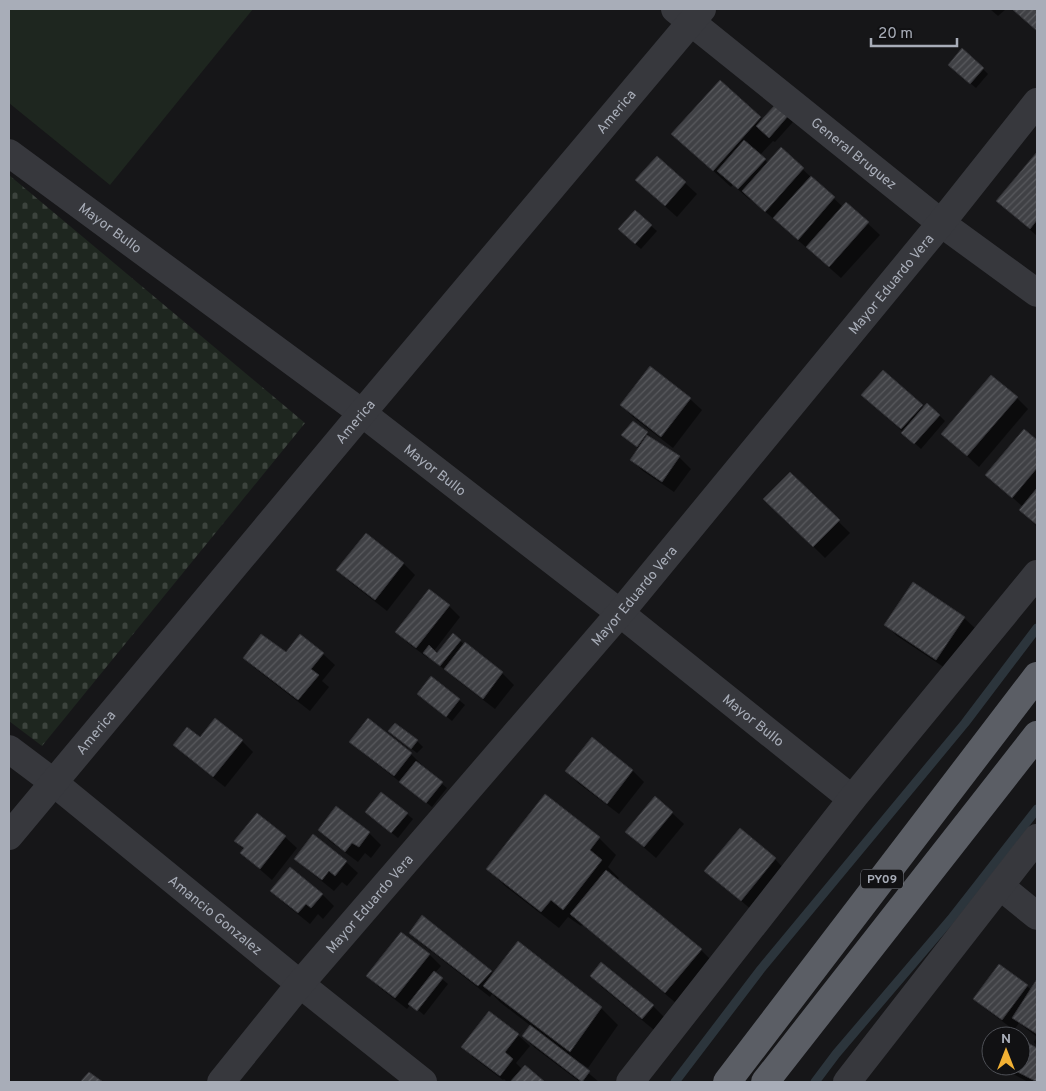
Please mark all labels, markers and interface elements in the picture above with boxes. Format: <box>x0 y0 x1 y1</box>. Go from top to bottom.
scale bar <box>871 15 957 47</box>
text: 20 m <box>878 25 913 44</box>
street label: America <box>593 87 640 138</box>
street label: General Bruguez <box>807 115 900 194</box>
street label: Mayor Bullo <box>75 200 145 258</box>
street label: Mayor Eduardo Vera <box>846 231 938 339</box>
street label: America <box>333 397 380 448</box>
street label: Mayor Bullo <box>400 441 469 500</box>
street label: Mayor Eduardo Vera <box>588 543 682 650</box>
street label: Mayor Bullo <box>718 691 787 751</box>
street label: America <box>73 708 120 759</box>
street label: Mayor Eduardo Vera <box>323 852 418 957</box>
road number: PY09 <box>861 870 903 889</box>
street label: Amancio Gonzalez <box>164 873 265 960</box>
north arrow <box>981 1026 1031 1076</box>
text: N <box>1001 1031 1011 1048</box>

